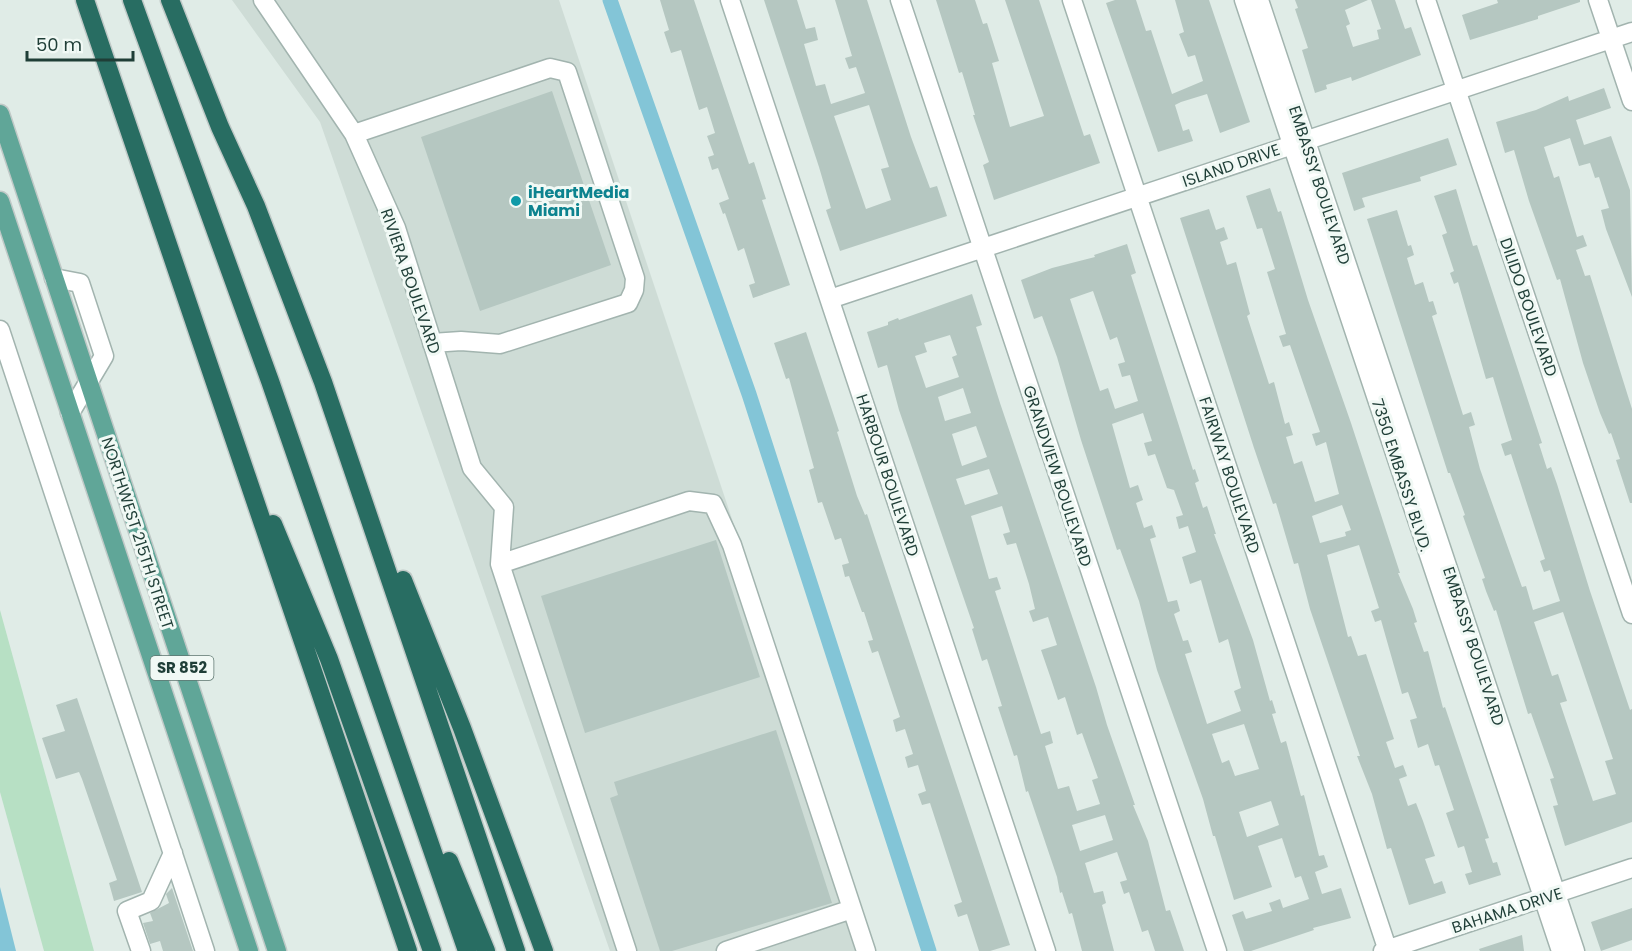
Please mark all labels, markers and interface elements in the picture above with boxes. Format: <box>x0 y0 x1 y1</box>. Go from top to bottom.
scale bar <box>27 24 134 62</box>
text: 50 m <box>36 32 82 57</box>
street label: EMBASSY BOULEVARD <box>1283 103 1356 268</box>
street label: ISLAND DRIVE <box>1179 138 1283 193</box>
place label: iHeartMedia Miami <box>528 181 629 222</box>
marker: iHeartMedia Miami <box>509 194 523 208</box>
street label: RIVIERA BOULEVARD <box>375 205 446 357</box>
street label: DILIDO BOULEVARD <box>1494 235 1563 380</box>
street label: GRANDVIEW BOULEVARD <box>1017 383 1098 570</box>
street label: HARBOUR BOULEVARD <box>850 391 925 559</box>
street label: FAIRWAY BOULEVARD <box>1193 394 1266 556</box>
street label: 7350 EMBASSY BLVD. <box>1366 396 1437 555</box>
street label: NORTHWEST 215TH STREET <box>96 434 180 632</box>
street label: EMBASSY BOULEVARD <box>1437 564 1510 729</box>
road number: SR 852 <box>150 656 213 680</box>
street label: BAHAMA DRIVE <box>1449 882 1566 939</box>

